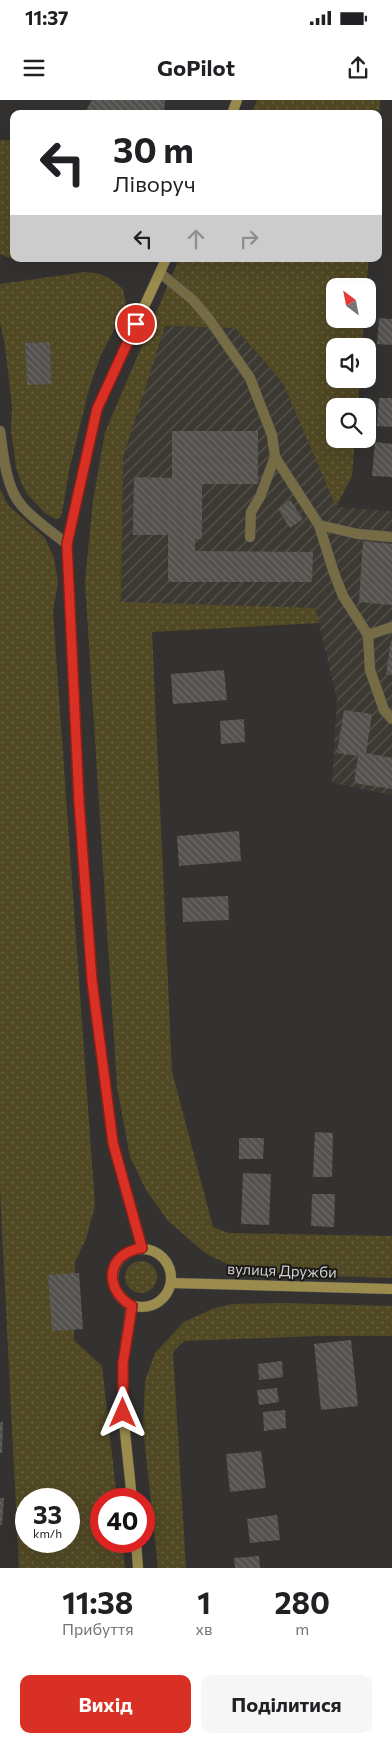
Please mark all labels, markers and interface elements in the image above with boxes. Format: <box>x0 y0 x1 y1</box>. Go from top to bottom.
text: 11:37 <box>25 6 69 29</box>
icon: menu <box>20 54 48 82</box>
text: GoPilot <box>157 54 235 81</box>
icon: share <box>344 54 372 82</box>
text: 30 m <box>113 127 194 170</box>
icon: left <box>30 130 95 195</box>
text: Ліворуч <box>113 170 196 197</box>
icon: left <box>129 225 157 253</box>
icon: ahead <box>182 225 210 253</box>
icon: right <box>235 225 263 253</box>
north arrow <box>326 278 376 328</box>
map controls <box>326 278 376 448</box>
pin <box>115 303 157 345</box>
icon: arrive <box>122 310 150 338</box>
button: sound <box>326 338 376 388</box>
button: search <box>326 398 376 448</box>
street label: вулиця Дружби <box>227 1259 337 1281</box>
position arrow <box>96 1386 148 1438</box>
speed limit sign: 40 <box>90 1488 155 1553</box>
text: 33 <box>33 1499 62 1529</box>
text: km/h <box>33 1526 62 1540</box>
text: 11:38 <box>62 1583 133 1620</box>
text: 1 <box>197 1583 211 1620</box>
text: 280 <box>275 1583 330 1620</box>
text: Прибуття <box>62 1619 134 1638</box>
text: хв <box>196 1619 213 1638</box>
text: m <box>295 1619 309 1638</box>
button: Вихід <box>20 1675 191 1733</box>
button: Поділитися <box>201 1675 372 1733</box>

